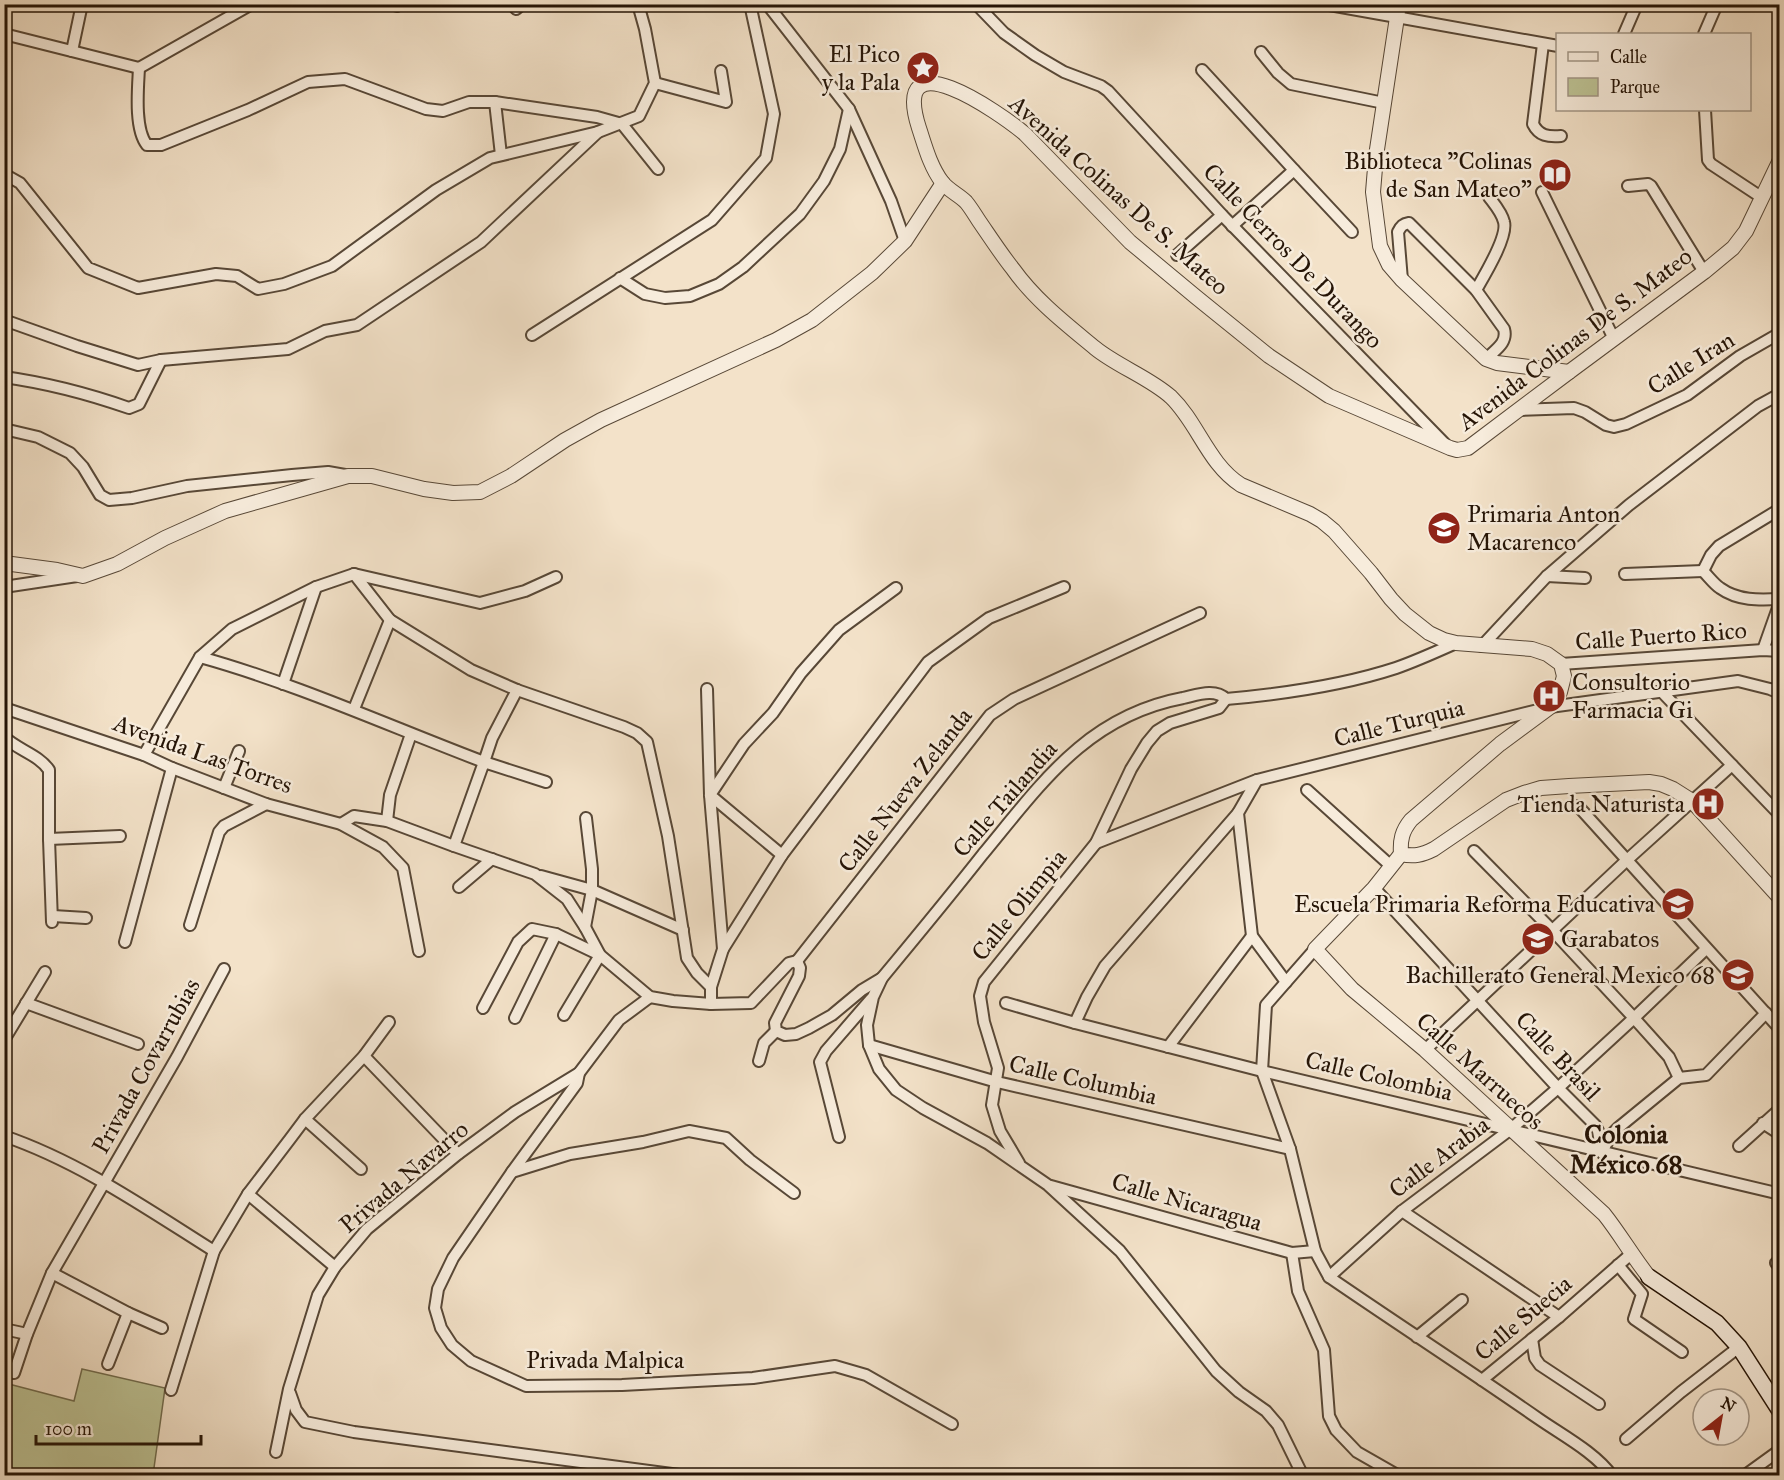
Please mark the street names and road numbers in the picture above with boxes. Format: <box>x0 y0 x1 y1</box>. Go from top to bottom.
street label: Avenida Colinas De S. Mateo <box>1002 88 1235 302</box>
street label: Calle Cerros De Durango <box>1197 157 1389 355</box>
street label: Avenida Colinas De S. Mateo <box>1451 241 1698 437</box>
street label: Calle Iran <box>1642 325 1740 401</box>
street label: Calle Puerto Rico <box>1574 615 1748 657</box>
street label: Calle Turquia <box>1331 692 1468 754</box>
street label: Calle Nueva Zelanda <box>831 701 979 878</box>
street label: Avenida Las Torres <box>108 707 297 800</box>
street label: Calle Tailandia <box>946 734 1064 863</box>
street label: Calle Olimpia <box>965 842 1074 967</box>
street label: Privada Covarrubias <box>85 973 207 1159</box>
street label: Calle Brasil <box>1509 1005 1607 1107</box>
street label: Calle Marruecos <box>1410 1006 1550 1136</box>
street label: Calle Colombia <box>1303 1045 1456 1108</box>
street label: Calle Columbia <box>1006 1048 1161 1112</box>
street label: Calle Arabia <box>1383 1109 1496 1205</box>
street label: Privada Navarro <box>333 1114 475 1240</box>
street label: Calle Nicaragua <box>1108 1166 1267 1238</box>
street label: Calle Suecia <box>1468 1268 1578 1367</box>
street label: Privada Malpica <box>526 1345 685 1375</box>

